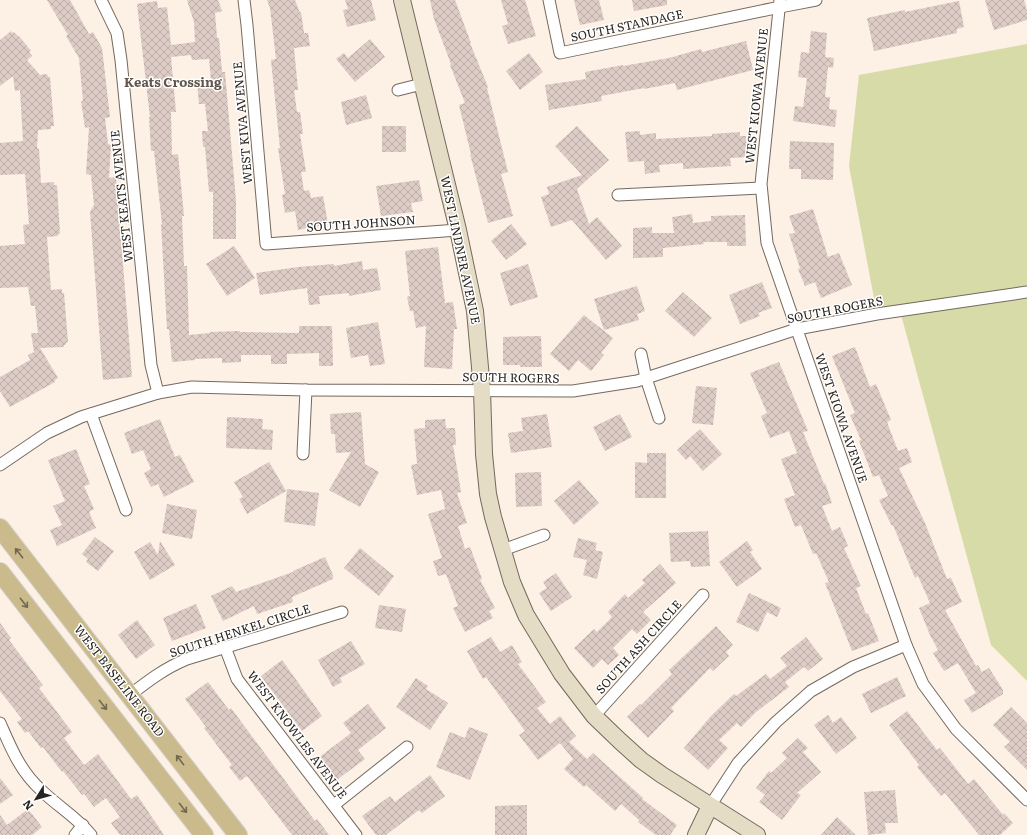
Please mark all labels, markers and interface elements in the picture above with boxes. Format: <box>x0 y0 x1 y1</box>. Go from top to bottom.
street label: SOUTH STANDAGE <box>569 4 685 46</box>
street label: WEST KIOWA AVENUE <box>740 27 772 165</box>
street label: WEST KIVA AVENUE <box>228 61 256 185</box>
district label: Keats Crossing <box>124 72 222 91</box>
street label: WEST KEATS AVENUE <box>105 129 137 263</box>
street label: WEST LINDNER AVENUE <box>436 174 486 326</box>
street label: SOUTH JOHNSON <box>306 210 416 236</box>
street label: SOUTH ROGERS <box>785 291 884 327</box>
street label: WEST KIOWA AVENUE <box>811 350 873 485</box>
street label: SOUTH ROGERS <box>462 367 560 387</box>
one-way arrow <box>15 547 23 558</box>
street label: SOUTH ASH CIRCLE <box>591 595 686 697</box>
one-way arrow <box>20 597 28 608</box>
street label: SOUTH HENKEL CIRCLE <box>167 599 313 661</box>
street label: WEST BASELINE ROAD <box>70 621 169 740</box>
street label: WEST KNOWLES AVENUE <box>244 667 352 802</box>
one-way arrow <box>99 700 108 711</box>
one-way arrow <box>175 754 184 765</box>
north arrow <box>16 779 56 819</box>
text: N <box>18 797 36 814</box>
one-way arrow <box>179 803 187 814</box>

